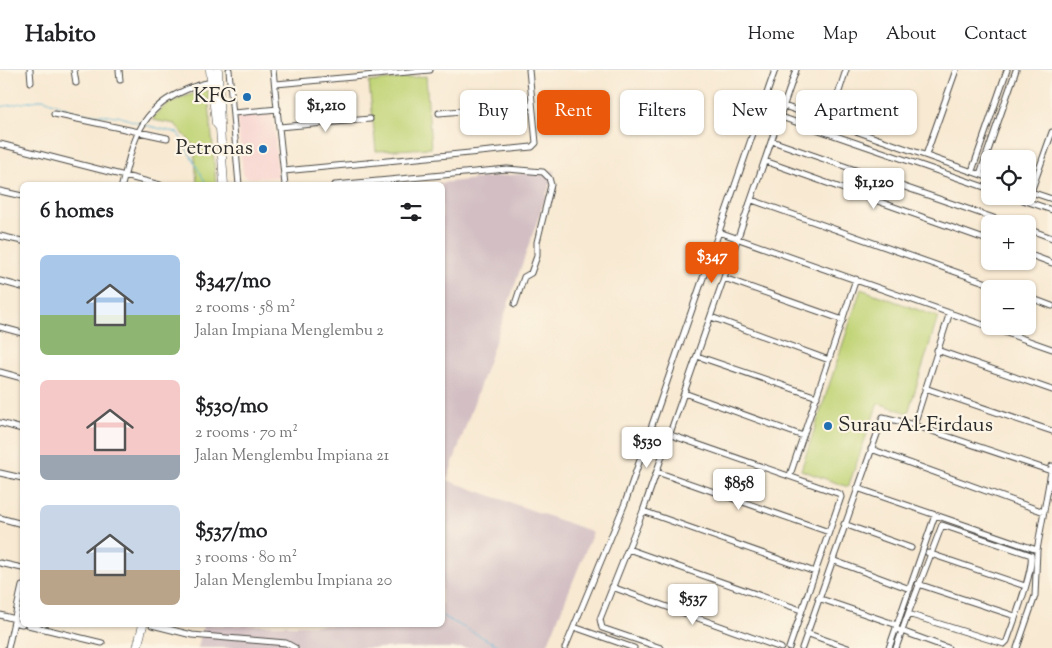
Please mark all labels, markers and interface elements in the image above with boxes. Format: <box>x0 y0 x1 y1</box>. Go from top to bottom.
text: Habito <box>25 18 96 52</box>
text: Home <box>748 22 795 48</box>
text: Map <box>823 22 858 48</box>
text: About <box>886 22 936 48</box>
text: Contact <box>964 22 1027 48</box>
place label: KFC <box>193 82 237 112</box>
pin: $1,210 <box>285 90 367 133</box>
chip: Buy <box>460 90 527 135</box>
chip: Rent <box>537 90 610 135</box>
chip: Filters <box>620 90 704 135</box>
chip: New <box>714 90 786 135</box>
chip: Apartment <box>796 90 917 135</box>
marker: KFC <box>241 91 253 103</box>
text: $1,210 <box>306 95 346 118</box>
place label: Petronas <box>175 134 253 164</box>
marker: Petronas <box>257 143 269 155</box>
map controls <box>981 150 1036 335</box>
button: locate <box>981 150 1036 205</box>
pin: $1,120 <box>833 168 915 210</box>
text: $1,120 <box>854 172 894 195</box>
text: 6 homes <box>40 197 114 227</box>
icon: filters <box>397 198 425 226</box>
button: + <box>981 215 1036 270</box>
pin: $347 <box>682 242 742 284</box>
text: $347 <box>696 246 728 269</box>
text: $347/mo <box>195 267 271 297</box>
icon: home <box>80 275 140 335</box>
button: − <box>981 280 1036 335</box>
text: 2 rooms · 58 m² <box>195 297 295 320</box>
text: Jalan Impiana Menglembu 2 <box>195 320 384 343</box>
text: $530/mo <box>195 392 268 422</box>
icon: home <box>80 400 140 460</box>
place label: Surau Al-Firdaus <box>838 411 993 441</box>
marker: Surau Al-Firdaus <box>822 420 834 432</box>
text: 2 rooms · 70 m² <box>195 422 298 445</box>
pin: $530 <box>617 426 677 469</box>
text: $530 <box>633 431 661 454</box>
text: Jalan Menglembu Impiana 21 <box>195 445 389 468</box>
pin: $858 <box>709 468 769 511</box>
text: $858 <box>724 473 754 496</box>
text: $537/mo <box>195 517 268 547</box>
icon: home <box>80 525 140 585</box>
text: 3 rooms · 80 m² <box>195 547 297 570</box>
text: Jalan Menglembu Impiana 20 <box>195 570 392 593</box>
pin: $537 <box>663 584 723 626</box>
text: $537 <box>679 588 707 611</box>

